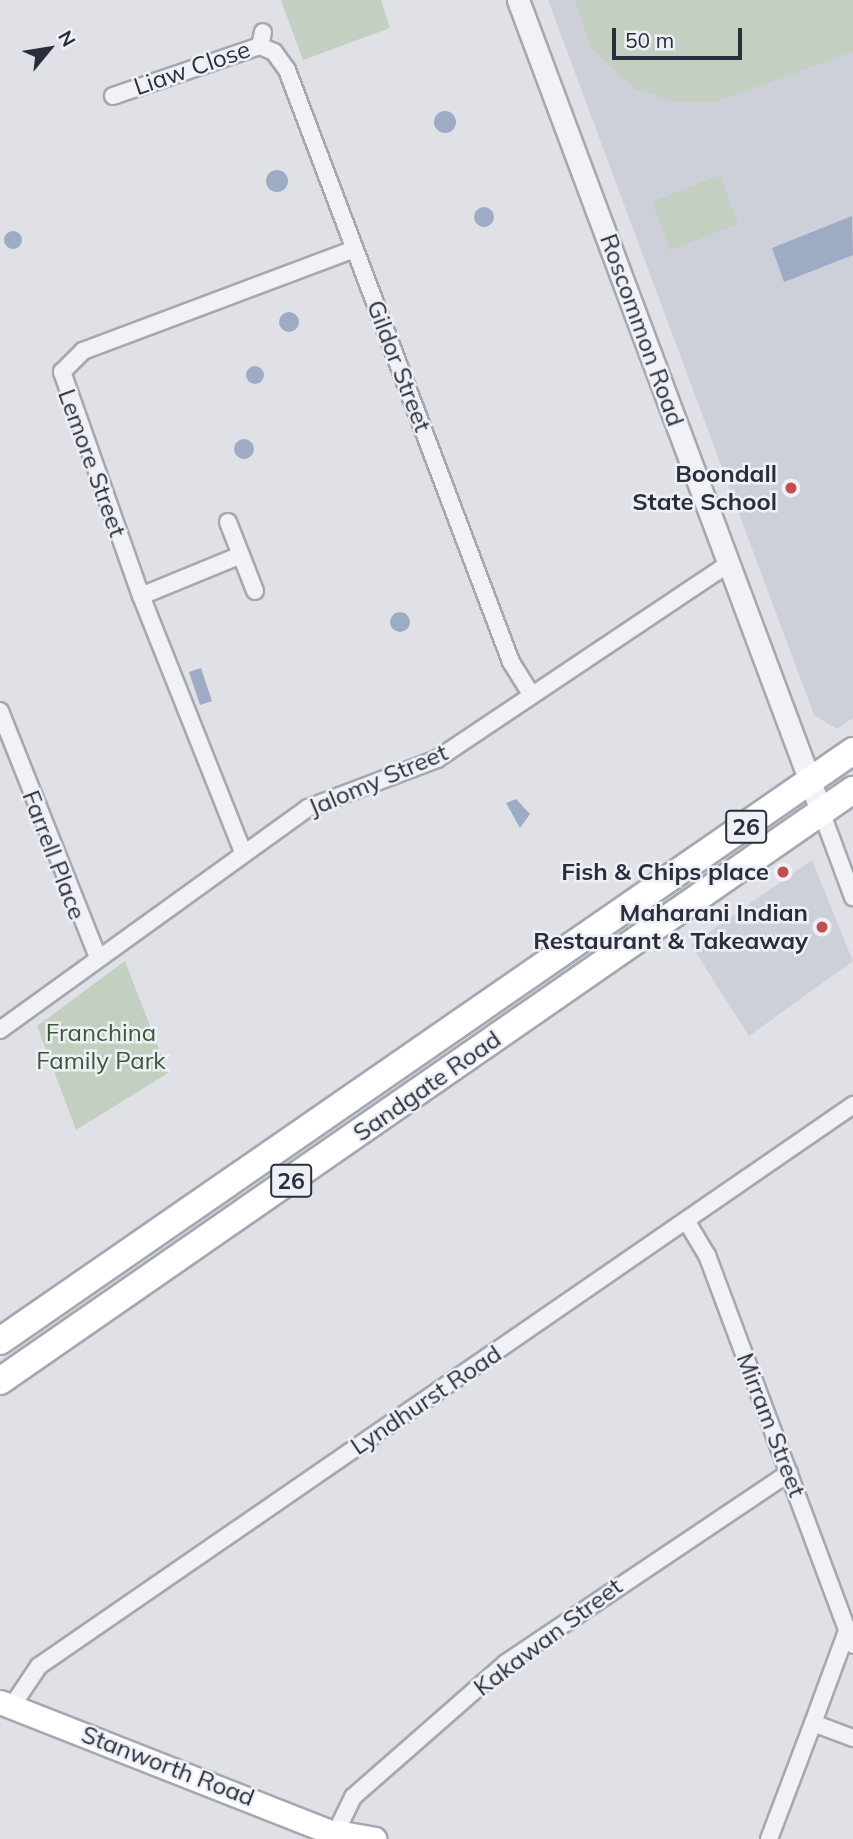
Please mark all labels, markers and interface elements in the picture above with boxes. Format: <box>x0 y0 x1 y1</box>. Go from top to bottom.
north arrow <box>14 14 84 84</box>
scale bar <box>615 14 744 58</box>
text: N <box>53 26 81 51</box>
text: 50 m <box>625 27 674 53</box>
street label: Liaw Close <box>130 35 254 101</box>
street label: Roscommon Road <box>594 230 690 430</box>
street label: Gildor Street <box>361 296 437 436</box>
street label: Lemore Street <box>52 385 132 541</box>
place label: Boondall State School <box>632 460 777 516</box>
marker: Boondall State School <box>783 480 799 496</box>
street label: Jalomy Street <box>304 738 452 822</box>
street label: Farrell Place <box>16 786 92 924</box>
road number: 26 <box>725 807 767 846</box>
place label: Fish & Chips place <box>561 858 769 886</box>
marker: Fish & Chips place <box>775 864 791 880</box>
place label: Maharani Indian Restaurant & Takeaway <box>533 899 808 955</box>
marker: Maharani Indian Restaurant & Takeaway <box>814 919 830 935</box>
park label: Franchina Family Park <box>36 1019 166 1075</box>
street label: Sandgate Road <box>348 1025 506 1147</box>
road number: 26 <box>270 1162 312 1200</box>
street label: Lyndhurst Road <box>345 1339 507 1461</box>
street label: Mirram Street <box>730 1349 812 1501</box>
street label: Kakawan Street <box>468 1572 628 1702</box>
street label: Stanworth Road <box>77 1720 259 1812</box>

